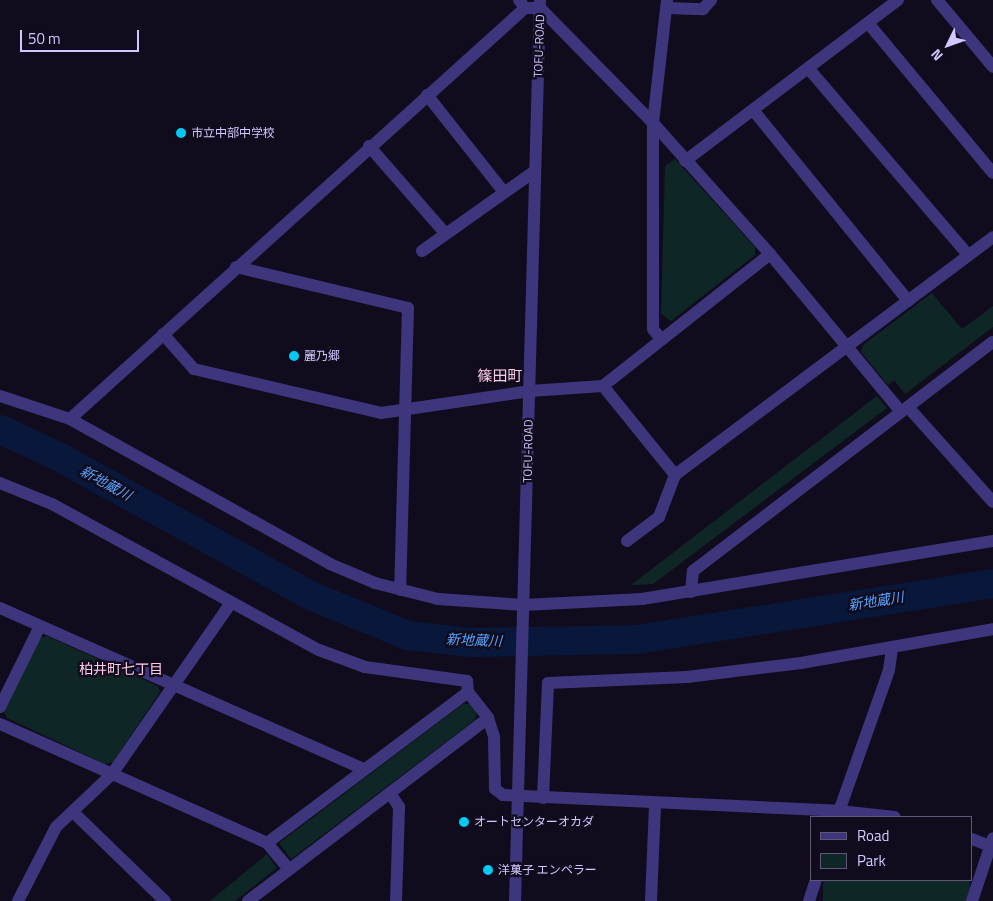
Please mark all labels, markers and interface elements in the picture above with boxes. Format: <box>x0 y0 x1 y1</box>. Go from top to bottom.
street label: TOFU-ROAD <box>531 14 547 78</box>
scale bar <box>22 20 141 52</box>
north arrow <box>923 20 973 70</box>
text: 50 m <box>28 27 61 50</box>
text: N <box>925 45 948 66</box>
place label: 市立中部中学校 <box>191 126 275 140</box>
marker: 市立中部中学校 <box>175 127 187 139</box>
place label: 麗乃郷 <box>304 349 340 363</box>
marker: 麗乃郷 <box>288 350 300 362</box>
district label: 篠田町 <box>478 367 522 385</box>
street label: TOFU-ROAD <box>520 419 536 483</box>
water label: 新地蔵川 <box>77 462 135 504</box>
water label: 新地蔵川 <box>847 588 905 614</box>
water label: 新地蔵川 <box>446 631 502 649</box>
district label: 柏井町七丁目 <box>79 661 163 677</box>
place label: オートセンターオカダ <box>474 815 594 829</box>
marker: オートセンターオカダ <box>458 816 470 828</box>
legend <box>810 816 973 881</box>
text: Road <box>857 824 889 847</box>
text: Park <box>857 849 886 872</box>
place label: 洋菓子 エンペラー <box>498 863 597 877</box>
marker: 洋菓子 エンペラー <box>482 864 494 876</box>

